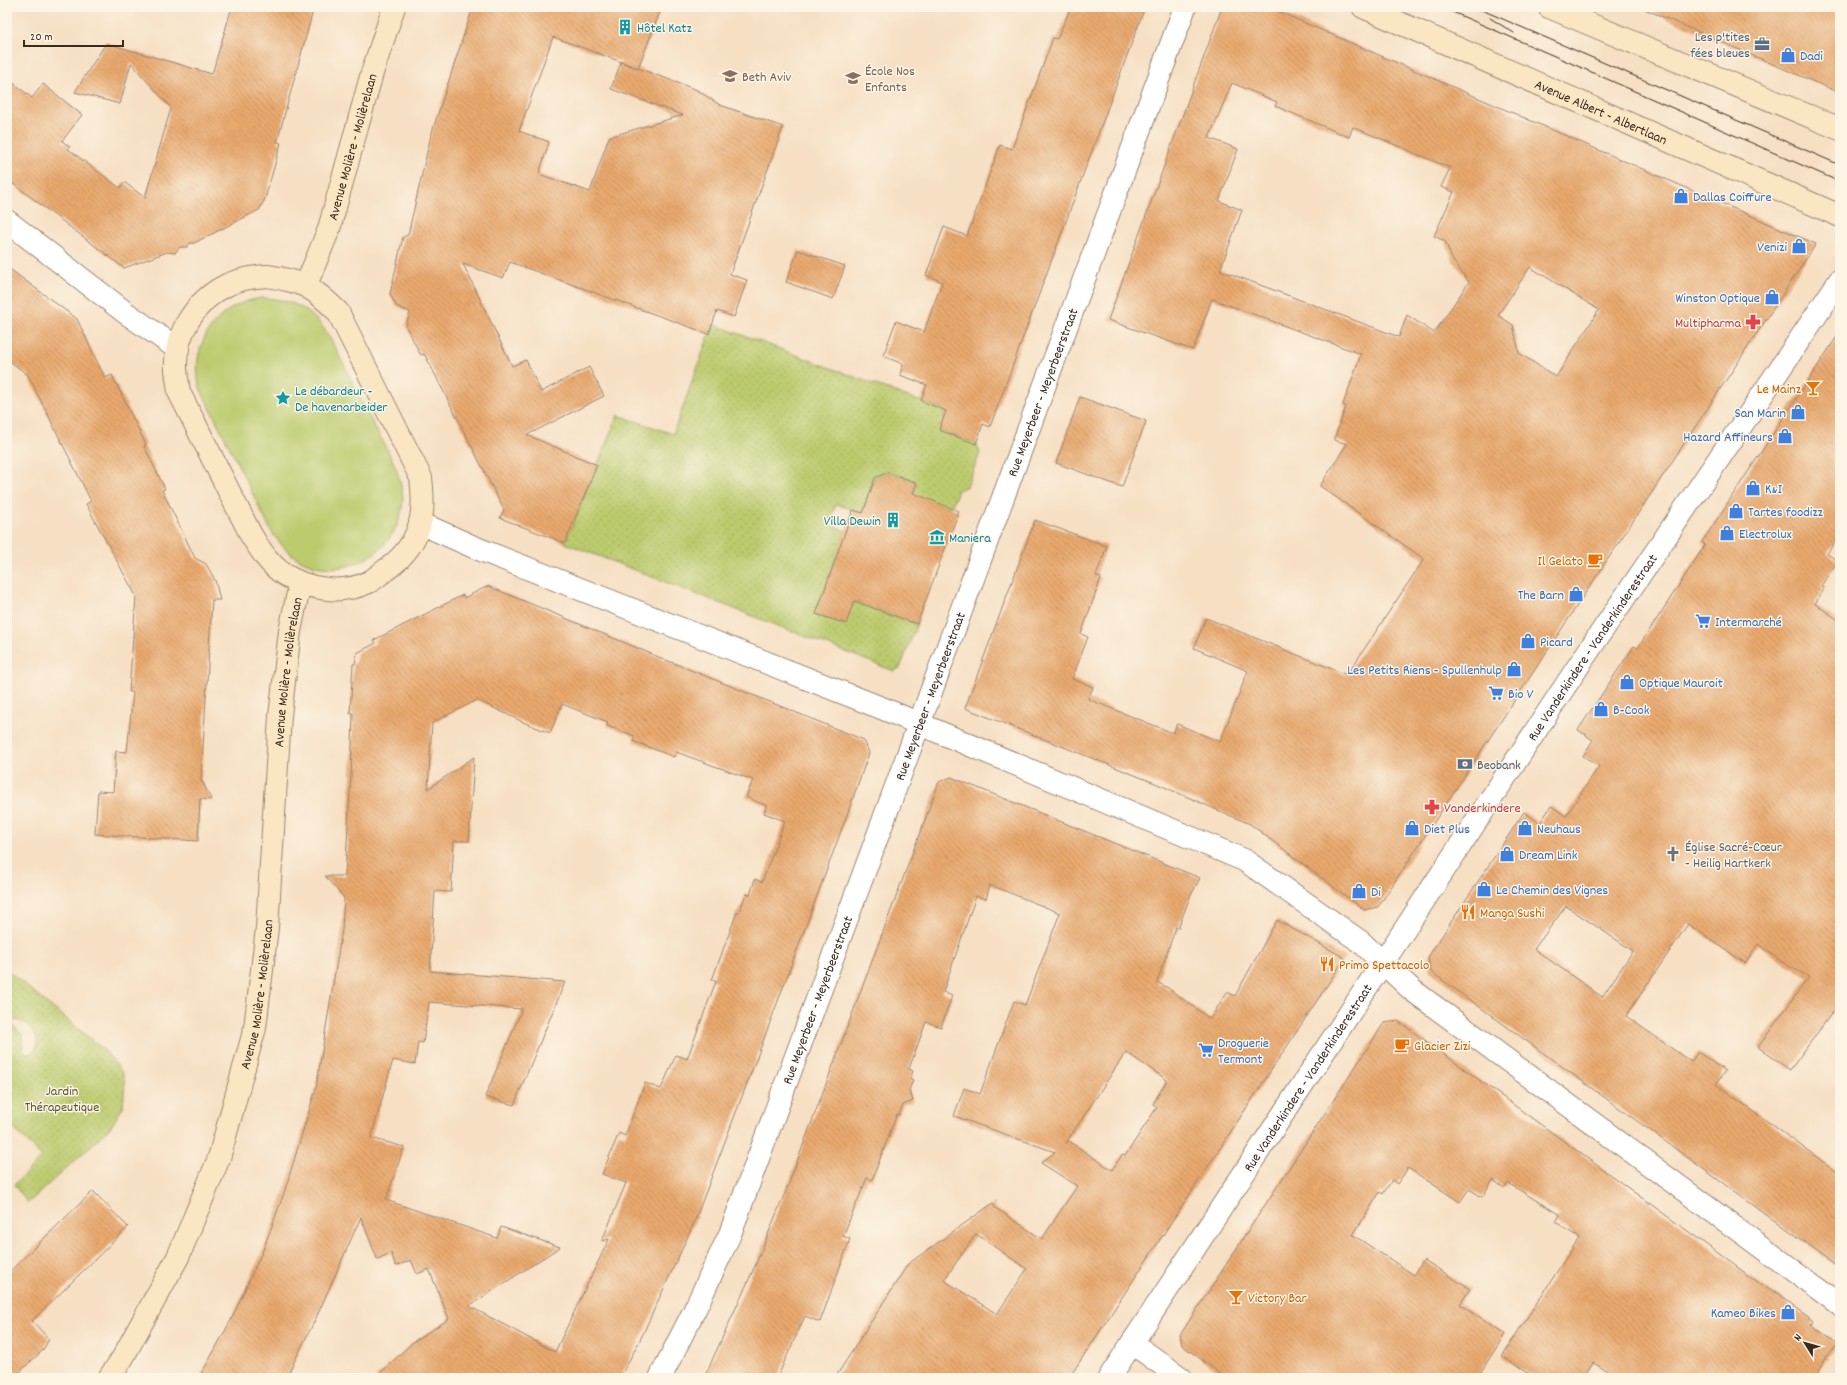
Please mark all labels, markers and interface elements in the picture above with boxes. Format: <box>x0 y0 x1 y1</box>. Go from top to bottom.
building icon: Hôtel Katz <box>616 18 634 36</box>
place label: Hôtel Katz <box>637 19 692 39</box>
scale bar <box>24 22 123 48</box>
place label: Les p'tites fées bleues <box>1690 28 1750 64</box>
text: 20 m <box>30 29 53 46</box>
office icon: Les p'tites fées bleues <box>1753 35 1771 53</box>
shop icon: Dadi <box>1779 46 1797 64</box>
place label: Dadi <box>1800 47 1823 67</box>
place label: École Nos Enfants <box>865 62 915 98</box>
school or university icon: Beth Aviv <box>721 67 739 85</box>
place label: Beth Aviv <box>742 68 792 88</box>
school or university icon: École Nos Enfants <box>844 69 862 87</box>
street label: Avenue Molière - Molièrelaan <box>324 72 383 223</box>
street label: Avenue Albert - Albertlaan <box>1531 75 1670 151</box>
shop icon: Dallas Coiffure <box>1672 187 1690 205</box>
place label: Dallas Coiffure <box>1693 188 1772 208</box>
shop icon: Venizi <box>1790 237 1808 255</box>
place label: Venizi <box>1757 238 1787 258</box>
shop icon: Winston Optique <box>1763 288 1781 306</box>
place label: Winston Optique <box>1675 289 1760 309</box>
street label: Rue Meyerbeer - Meyerbeerstraat <box>1004 306 1084 480</box>
pharmacy icon: Multipharma <box>1744 313 1762 331</box>
place label: Multipharma <box>1675 314 1741 334</box>
bar icon: Le Mainz <box>1804 379 1822 397</box>
place label: Le Mainz <box>1757 380 1802 400</box>
place label: Le débardeur - De havenarbeider <box>295 382 388 418</box>
place icon: Le débardeur - De havenarbeider <box>274 389 292 407</box>
shop icon: San Marin <box>1789 403 1807 421</box>
place label: San Marin <box>1735 404 1786 424</box>
shop icon: Hazard Affineurs <box>1776 427 1794 445</box>
place label: Hazard Affineurs <box>1683 428 1773 448</box>
shop icon: K&I <box>1744 479 1762 497</box>
place label: K&I <box>1765 480 1783 500</box>
shop icon: Tartes foodizz <box>1727 502 1745 520</box>
place label: Tartes foodizz <box>1748 503 1824 523</box>
building icon: Villa Dewin <box>884 511 902 529</box>
place label: Villa Dewin <box>824 512 881 532</box>
shop icon: Electrolux <box>1718 524 1736 542</box>
place label: Electrolux <box>1739 525 1792 545</box>
museum icon: Maniera <box>928 528 946 546</box>
place label: Maniera <box>949 529 991 549</box>
street label: Rue Vanderkindere - Vanderkinderestraat <box>1524 551 1663 746</box>
cafe icon: Il Gelato <box>1586 551 1604 569</box>
place label: Il Gelato <box>1538 552 1583 572</box>
shop icon: The Barn <box>1567 585 1585 603</box>
place label: The Barn <box>1518 586 1564 606</box>
street label: Avenue Molière - Molièrelaan <box>270 596 309 748</box>
street label: Rue Meyerbeer - Meyerbeerstraat <box>891 610 972 784</box>
supermarket icon: Intermarché <box>1694 612 1712 630</box>
place label: Intermarché <box>1715 613 1782 633</box>
shop icon: Picard <box>1519 632 1537 650</box>
place label: Picard <box>1540 633 1573 653</box>
shop icon: Les Petits Riens - Spullenhulp <box>1505 660 1523 678</box>
place label: Les Petits Riens - Spullenhulp <box>1347 661 1502 681</box>
shop icon: Optique Mauroit <box>1618 673 1636 691</box>
place label: Optique Mauroit <box>1639 674 1723 694</box>
supermarket icon: Bio V <box>1487 684 1505 702</box>
place label: Bio V <box>1508 685 1534 705</box>
shop icon: B-Cook <box>1592 700 1610 718</box>
place label: B-Cook <box>1613 701 1650 721</box>
bank icon: Beobank <box>1456 755 1474 773</box>
place label: Beobank <box>1477 756 1521 776</box>
pharmacy icon: Vanderkindere <box>1423 798 1441 816</box>
place label: Vanderkindere <box>1444 799 1521 819</box>
shop icon: Diet Plus <box>1403 819 1421 837</box>
shop icon: Neuhaus <box>1516 819 1534 837</box>
place label: Diet Plus <box>1424 820 1470 840</box>
place label: Neuhaus <box>1537 820 1581 840</box>
place label: Église Sacré-Cœur - Heilig Hartkerk <box>1685 838 1783 874</box>
shop icon: Dream Link <box>1498 845 1516 863</box>
church icon: Église Sacré-Cœur - Heilig Hartkerk <box>1664 845 1682 863</box>
place label: Dream Link <box>1519 846 1578 866</box>
shop icon: Le Chemin des Vignes <box>1475 880 1493 898</box>
place label: Le Chemin des Vignes <box>1496 881 1608 901</box>
shop icon: Di <box>1350 882 1368 900</box>
place label: Di <box>1371 883 1381 903</box>
restaurant icon: Manga Sushi <box>1459 903 1477 921</box>
place label: Manga Sushi <box>1480 904 1545 924</box>
street label: Rue Meyerbeer - Meyerbeerstraat <box>778 913 859 1087</box>
street label: Avenue Molière - Molièrelaan <box>236 919 279 1072</box>
restaurant icon: Primo Spettacolo <box>1318 955 1336 973</box>
place label: Primo Spettacolo <box>1339 956 1429 976</box>
street label: Rue Vanderkindere - Vanderkinderestraat <box>1240 981 1378 1176</box>
place label: Droguerie Termont <box>1218 1034 1269 1070</box>
cafe icon: Glacier Zizi <box>1393 1036 1411 1054</box>
place label: Glacier Zizi <box>1414 1037 1471 1057</box>
supermarket icon: Droguerie Termont <box>1197 1041 1215 1059</box>
park label: Jardin Thérapeutique <box>25 1082 99 1118</box>
bar icon: Victory Bar <box>1227 1288 1245 1306</box>
place label: Victory Bar <box>1248 1289 1308 1309</box>
shop icon: Kameo Bikes <box>1779 1303 1797 1321</box>
place label: Kameo Bikes <box>1711 1304 1776 1324</box>
north arrow <box>1785 1323 1825 1363</box>
text: N <box>1791 1331 1807 1345</box>

